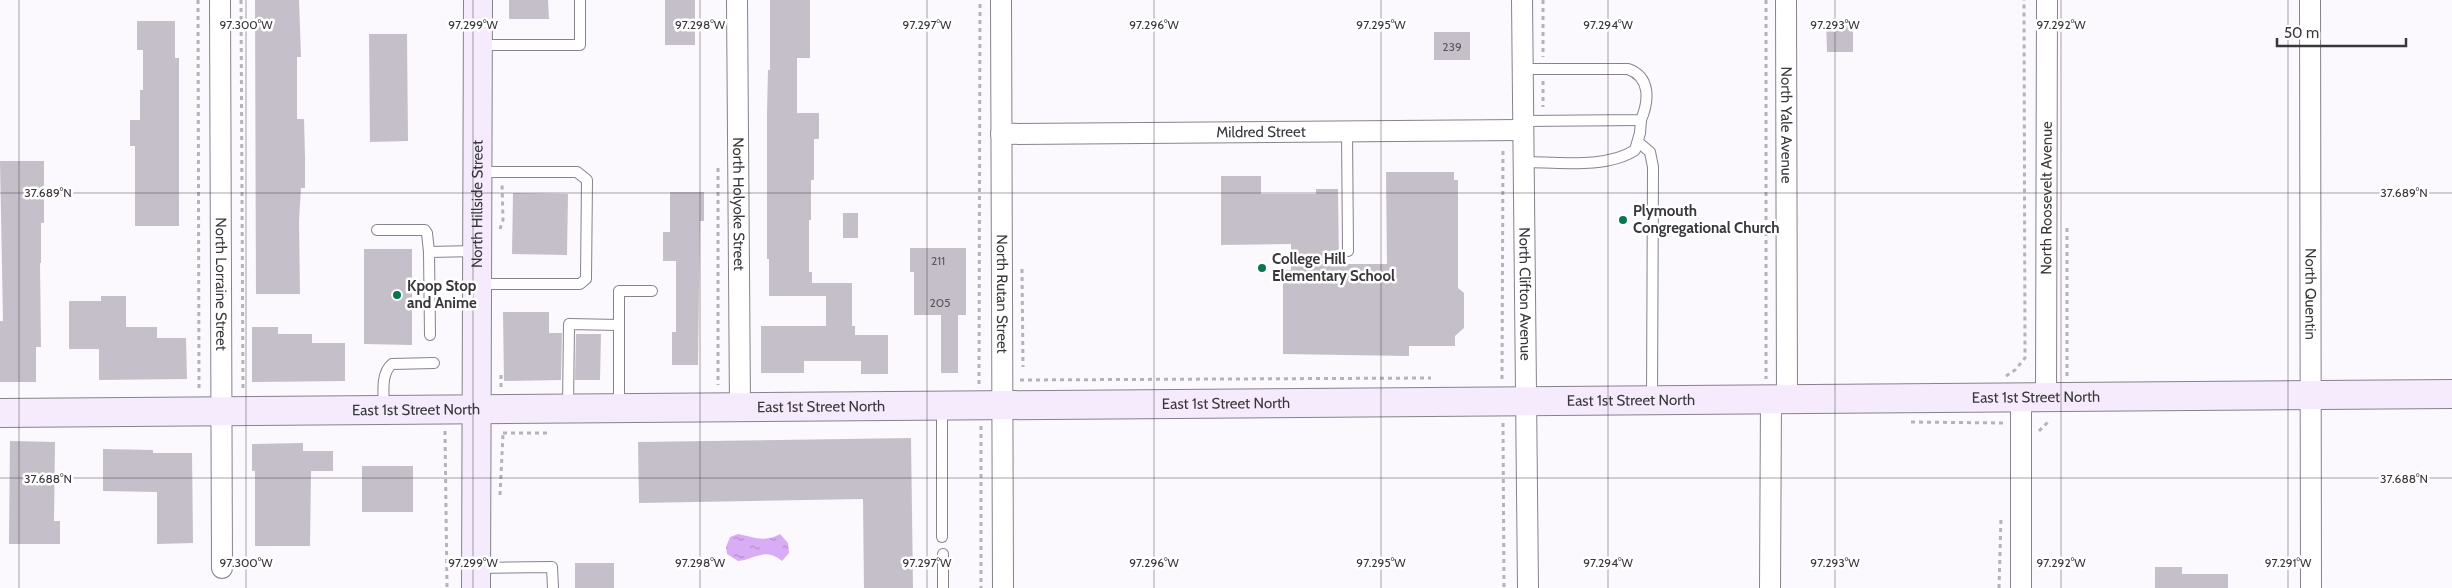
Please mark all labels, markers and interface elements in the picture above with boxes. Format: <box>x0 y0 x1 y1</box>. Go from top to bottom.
scale bar <box>2277 15 2406 47</box>
text: 97.300°W <box>220 17 273 32</box>
text: 97.299°W <box>448 17 498 32</box>
text: 97.298°W <box>675 17 726 32</box>
text: 97.297°W <box>903 17 952 32</box>
text: 97.296°W <box>1129 17 1179 32</box>
text: 97.295°W <box>1356 17 1406 32</box>
text: 97.294°W <box>1583 17 1633 32</box>
text: 97.293°W <box>1810 17 1860 32</box>
text: 97.292°W <box>2036 17 2086 32</box>
text: 50 m <box>2284 24 2319 42</box>
house number: 239 <box>1442 39 1462 54</box>
street label: North Yale Avenue <box>1777 67 1795 184</box>
street label: North Roosevelt Avenue <box>2037 121 2056 275</box>
street label: Mildred Street <box>1216 123 1306 141</box>
street label: North Holyoke Street <box>729 137 748 271</box>
street label: North Hillside Street <box>468 140 487 268</box>
text: 37.689°N <box>24 185 72 200</box>
text: 37.689°N <box>2380 185 2428 200</box>
place label: Plymouth Congregational Church <box>1633 202 1780 237</box>
marker: Plymouth Congregational Church <box>1617 214 1629 226</box>
street label: North Lorraine Street <box>212 217 230 351</box>
street label: North Clifton Avenue <box>1515 227 1535 361</box>
street label: North Rutan Street <box>993 234 1011 354</box>
street label: North Quentin <box>2301 248 2320 340</box>
place label: College Hill Elementary School <box>1272 250 1395 285</box>
house number: 211 <box>931 253 945 268</box>
marker: College Hill Elementary School <box>1256 262 1268 274</box>
place label: Kpop Stop and Anime <box>407 277 477 312</box>
marker: Kpop Stop and Anime <box>391 289 403 301</box>
house number: 205 <box>929 295 951 310</box>
street label: East 1st Street North <box>1972 388 2100 407</box>
street label: East 1st Street North <box>1567 391 1695 410</box>
street label: East 1st Street North <box>1162 394 1290 413</box>
street label: East 1st Street North <box>757 397 885 416</box>
street label: East 1st Street North <box>352 400 480 419</box>
text: 37.688°N <box>24 471 72 486</box>
text: 37.688°N <box>2380 471 2428 486</box>
text: 97.300°W <box>220 555 273 570</box>
text: 97.299°W <box>448 555 498 570</box>
text: 97.298°W <box>675 555 726 570</box>
text: 97.297°W <box>903 555 952 570</box>
text: 97.296°W <box>1129 555 1179 570</box>
text: 97.295°W <box>1356 555 1406 570</box>
text: 97.294°W <box>1583 555 1633 570</box>
text: 97.293°W <box>1810 555 1860 570</box>
text: 97.292°W <box>2036 555 2086 570</box>
text: 97.291°W <box>2265 555 2312 570</box>

